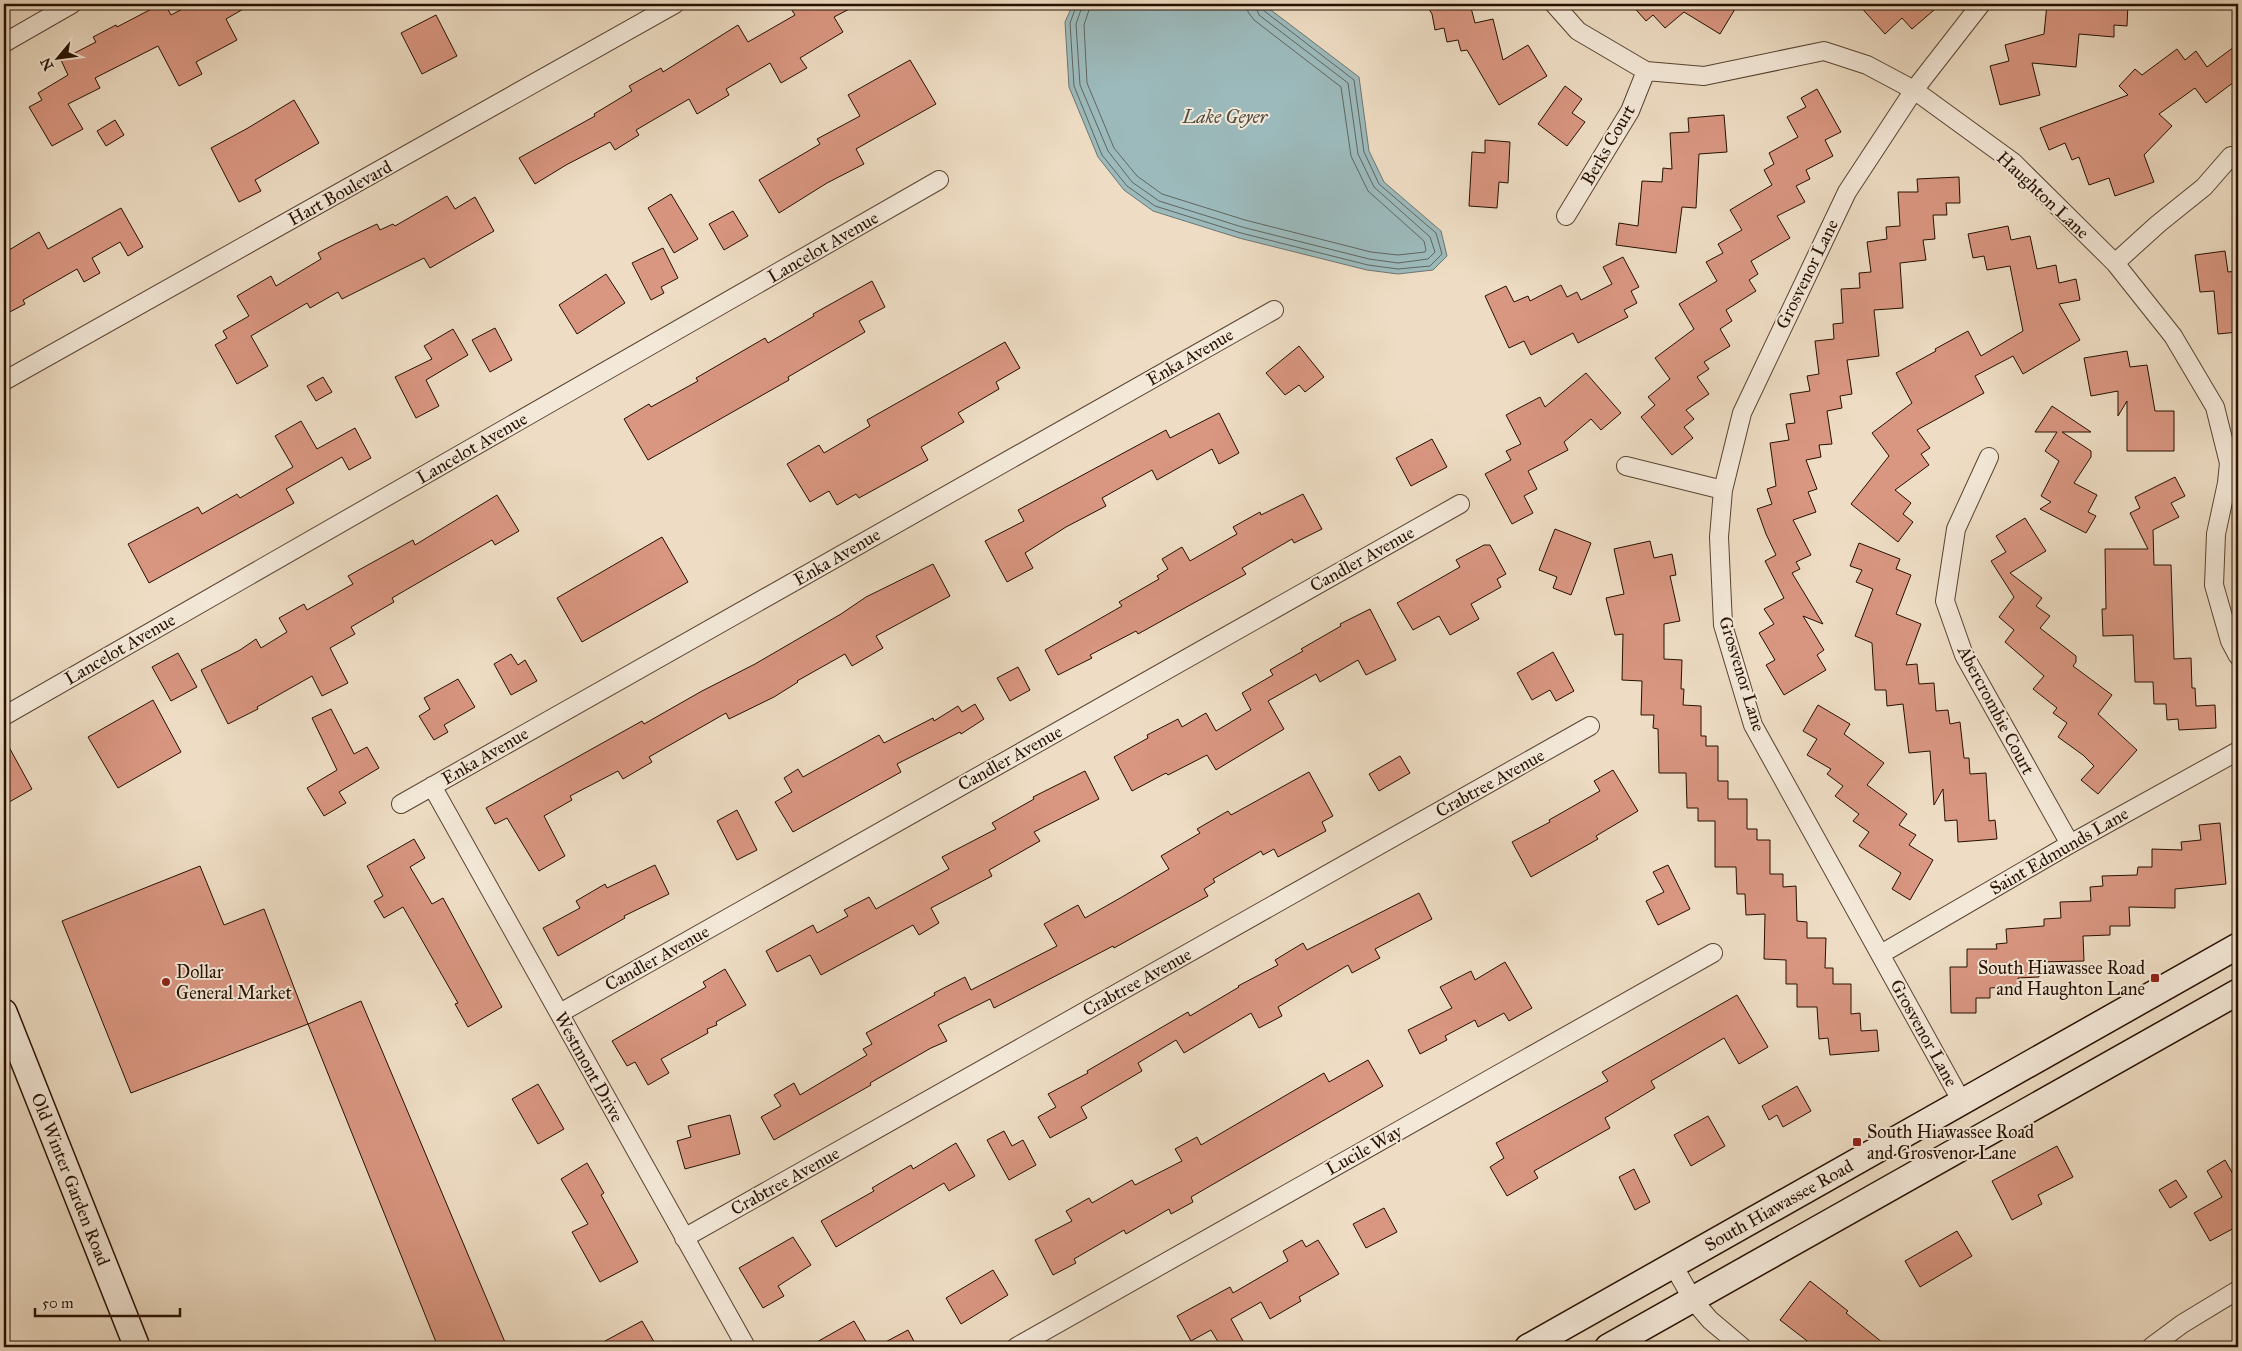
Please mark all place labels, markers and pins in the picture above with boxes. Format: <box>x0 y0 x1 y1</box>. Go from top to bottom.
place label: South Hiawassee Road and Haughton Lane <box>1978 957 2145 1001</box>
place label: Dollar General Market <box>176 961 292 1004</box>
marker: South Hiawassee Road and Haughton Lane <box>2149 972 2161 984</box>
marker: Dollar General Market <box>160 976 172 988</box>
place label: South Hiawassee Road and Grosvenor Lane <box>1867 1121 2034 1164</box>
marker: South Hiawassee Road and Grosvenor Lane <box>1851 1136 1863 1148</box>

